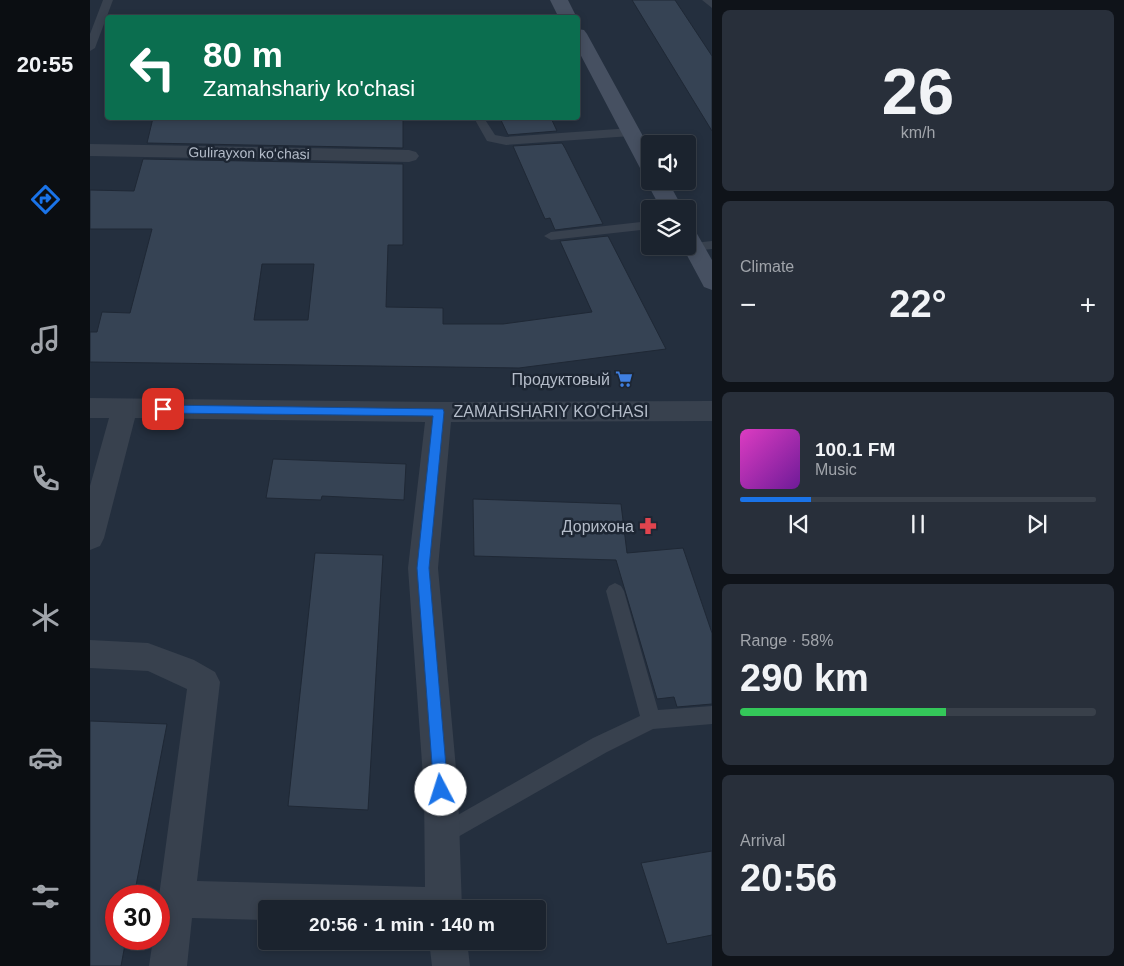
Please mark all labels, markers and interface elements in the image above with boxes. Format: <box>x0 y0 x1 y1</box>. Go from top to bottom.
icon: left <box>120 35 185 100</box>
text: 80 m <box>203 35 283 74</box>
text: 20:55 <box>17 52 73 77</box>
text: 26 <box>882 55 954 128</box>
text: Zamahshariy ko'chasi <box>203 76 415 101</box>
text: km/h <box>901 124 935 141</box>
map controls <box>641 135 696 255</box>
button: sound <box>641 135 696 190</box>
street label: Gulirayxon koʻchasi <box>188 144 310 162</box>
icon: directions <box>28 182 63 217</box>
button: layers <box>641 200 696 255</box>
text: Climate <box>740 258 794 275</box>
text: 22° <box>889 283 947 325</box>
text: − <box>740 289 756 320</box>
text: + <box>1080 289 1096 320</box>
icon: music <box>28 322 63 357</box>
supermarket icon: Продуктовый <box>614 369 634 389</box>
place label: Продуктовый <box>512 371 610 388</box>
pin <box>142 388 184 430</box>
icon: arrive <box>149 395 177 423</box>
street label: ZAMAHSHARIY KO'CHASI <box>454 403 648 420</box>
text: 100.1 FM <box>815 439 895 460</box>
icon: phone <box>28 461 63 496</box>
text: Music <box>815 461 857 478</box>
icon: previous <box>785 510 813 538</box>
icon: pause <box>904 510 932 538</box>
icon: next <box>1023 510 1051 538</box>
pharmacy icon: Дорихона <box>638 516 658 536</box>
place label: Дорихона <box>562 518 634 535</box>
icon: climate <box>28 600 63 635</box>
text: Range · 58% <box>740 632 833 649</box>
text: 290 km <box>740 657 869 699</box>
icon: car <box>28 740 63 775</box>
position arrow <box>414 763 466 815</box>
text: Arrival <box>740 832 785 849</box>
text: 20:56 <box>740 857 837 899</box>
icon: filters <box>28 879 63 914</box>
speed limit sign: 30 <box>105 885 170 950</box>
text: 20:56 · 1 min · 140 m <box>309 914 495 935</box>

